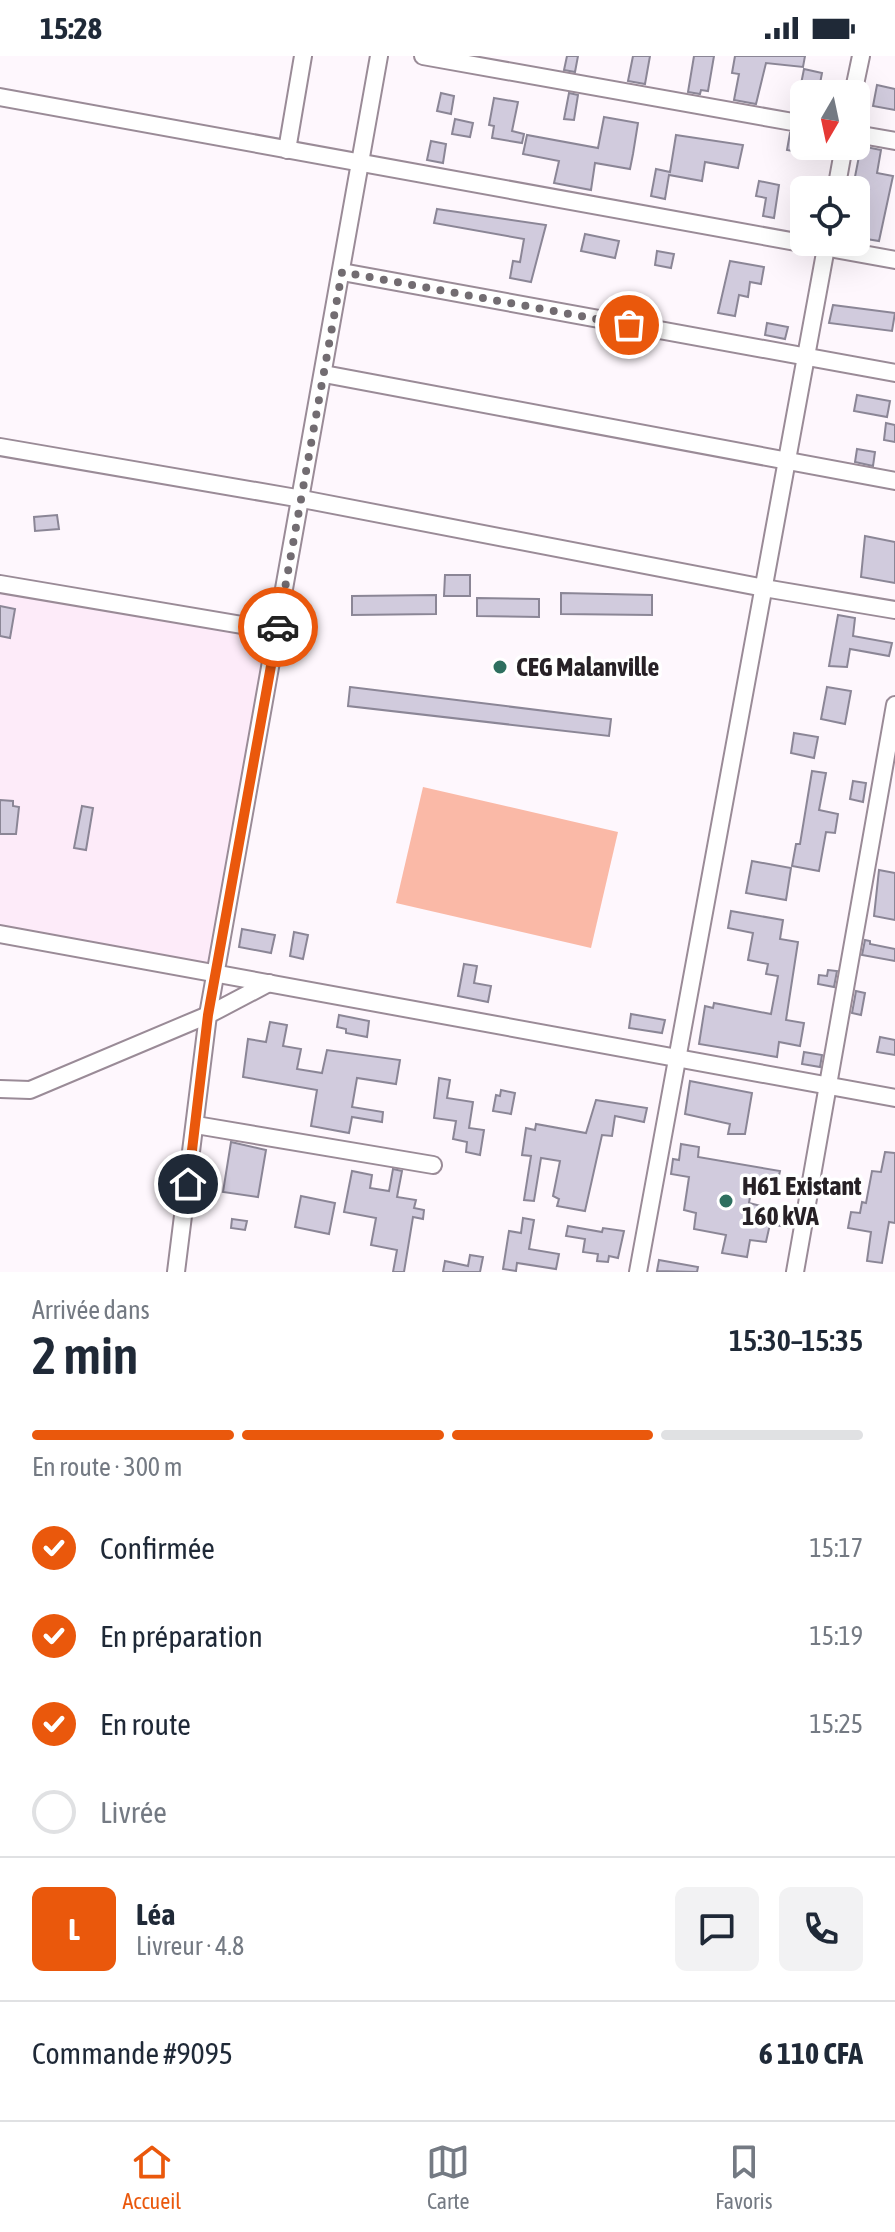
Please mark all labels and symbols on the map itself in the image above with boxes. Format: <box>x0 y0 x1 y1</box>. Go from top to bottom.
north arrow <box>790 80 870 160</box>
pin <box>595 291 663 359</box>
courier <box>238 587 318 667</box>
place label: CEG Malanville <box>516 652 659 682</box>
marker: CEG Malanville <box>491 658 509 676</box>
pin <box>154 1150 222 1218</box>
place label: H61 Existant 160 kVA <box>742 1171 862 1231</box>
marker: H61 Existant 160 kVA <box>717 1192 735 1210</box>

